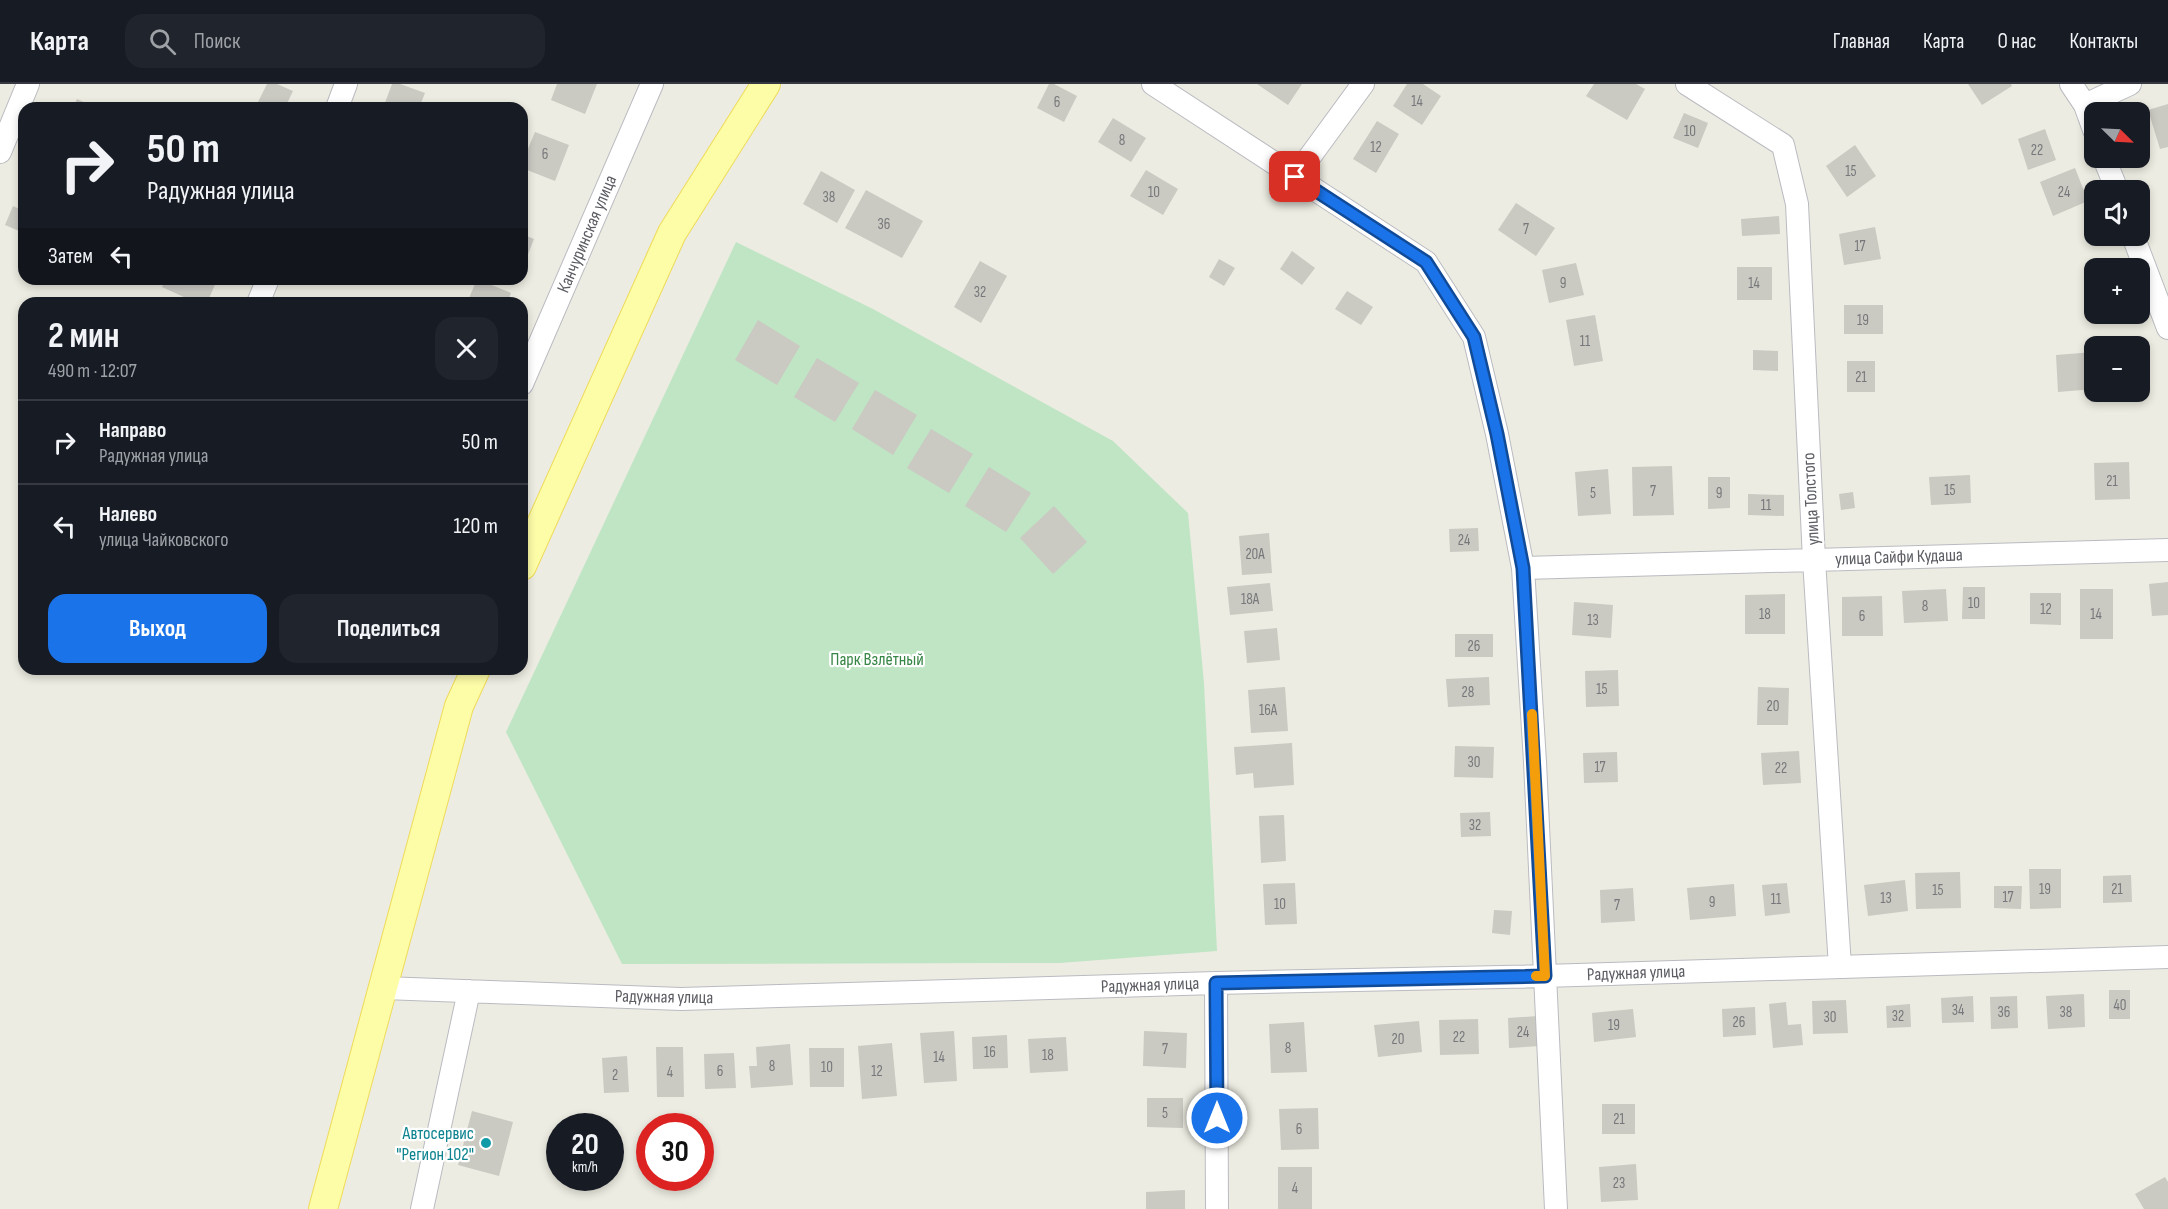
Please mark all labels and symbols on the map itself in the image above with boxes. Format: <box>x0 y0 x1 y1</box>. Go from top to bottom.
house number: 14 <box>1411 92 1423 111</box>
house number: 6 <box>1054 93 1060 112</box>
north arrow <box>2084 102 2150 168</box>
house number: 10 <box>1684 122 1696 141</box>
house number: 8 <box>1119 131 1125 150</box>
house number: 12 <box>1370 138 1382 157</box>
house number: 22 <box>2031 141 2043 160</box>
house number: 6 <box>542 145 548 164</box>
pin <box>1269 151 1320 202</box>
house number: 15 <box>1845 162 1857 181</box>
street label: Канчуринская улица <box>553 172 621 296</box>
house number: 10 <box>1148 183 1160 202</box>
house number: 24 <box>2058 183 2070 202</box>
house number: 38 <box>823 188 835 207</box>
house number: 36 <box>878 215 890 234</box>
house number: 7 <box>1523 220 1529 239</box>
house number: 17 <box>1854 237 1866 256</box>
house number: 9 <box>1560 274 1566 293</box>
house number: 14 <box>1748 274 1760 293</box>
house number: 32 <box>974 283 986 302</box>
house number: 19 <box>1857 311 1869 330</box>
house number: 11 <box>1580 332 1591 351</box>
house number: 21 <box>1855 368 1867 387</box>
street label: улица Толстого <box>1798 452 1824 546</box>
house number: 21 <box>2106 472 2118 491</box>
house number: 15 <box>1944 481 1956 500</box>
house number: 7 <box>1650 482 1656 501</box>
house number: 5 <box>1590 484 1596 503</box>
house number: 9 <box>1716 484 1722 503</box>
house number: 11 <box>1761 496 1772 515</box>
house number: 24 <box>1458 531 1470 550</box>
street label: улица Сайфи Кудаша <box>1835 544 1963 570</box>
house number: 20А <box>1245 545 1265 564</box>
house number: 18А <box>1241 590 1260 609</box>
house number: 10 <box>1968 594 1980 613</box>
house number: 8 <box>1922 597 1928 616</box>
house number: 12 <box>2040 600 2052 619</box>
house number: 18 <box>1759 605 1771 624</box>
house number: 14 <box>2090 605 2102 624</box>
house number: 6 <box>1859 607 1865 626</box>
house number: 13 <box>1587 611 1599 630</box>
house number: 26 <box>1468 637 1480 656</box>
park label: Парк Взлётный <box>830 649 924 670</box>
house number: 15 <box>1596 680 1608 699</box>
house number: 28 <box>1462 683 1474 702</box>
house number: 20 <box>1767 697 1779 716</box>
house number: 16А <box>1259 701 1278 720</box>
house number: 30 <box>1468 753 1480 772</box>
house number: 17 <box>1594 758 1606 777</box>
house number: 22 <box>1775 759 1787 778</box>
house number: 32 <box>1469 816 1481 835</box>
house number: 19 <box>2039 880 2051 899</box>
house number: 21 <box>2111 880 2123 899</box>
house number: 15 <box>1932 881 1944 900</box>
house number: 17 <box>2002 888 2014 907</box>
house number: 13 <box>1880 889 1892 908</box>
house number: 11 <box>1771 890 1782 909</box>
house number: 9 <box>1709 893 1715 912</box>
house number: 10 <box>1274 895 1286 914</box>
house number: 7 <box>1614 896 1620 915</box>
street label: Радужная улица <box>1586 961 1686 985</box>
street label: Радужная улица <box>1100 973 1200 997</box>
street label: Радужная улица <box>615 986 713 1008</box>
house number: 40 <box>2114 996 2126 1015</box>
house number: 34 <box>1952 1001 1964 1020</box>
house number: 36 <box>1998 1003 2010 1022</box>
house number: 38 <box>2060 1003 2072 1022</box>
house number: 32 <box>1892 1007 1904 1026</box>
house number: 30 <box>1824 1008 1836 1027</box>
house number: 26 <box>1733 1013 1745 1032</box>
house number: 19 <box>1608 1016 1620 1035</box>
house number: 24 <box>1517 1023 1529 1042</box>
house number: 22 <box>1453 1028 1465 1047</box>
house number: 20 <box>1392 1030 1404 1049</box>
house number: 8 <box>1285 1039 1291 1058</box>
house number: 7 <box>1162 1040 1168 1059</box>
house number: 16 <box>984 1043 996 1062</box>
house number: 18 <box>1042 1046 1054 1065</box>
house number: 14 <box>933 1048 945 1067</box>
house number: 8 <box>769 1057 775 1076</box>
house number: 10 <box>821 1058 833 1077</box>
house number: 6 <box>717 1062 723 1081</box>
house number: 12 <box>871 1062 883 1081</box>
house number: 4 <box>667 1063 673 1082</box>
house number: 2 <box>612 1066 618 1085</box>
position arrow <box>1185 1086 1249 1150</box>
house number: 5 <box>1162 1104 1168 1123</box>
house number: 21 <box>1613 1110 1625 1129</box>
speed limit sign: 30 <box>636 1113 714 1191</box>
house number: 6 <box>1296 1120 1302 1139</box>
place label: Автосервис "Регион 102" <box>396 1123 474 1165</box>
marker: Автосервис "Регион 102" <box>479 1136 493 1150</box>
house number: 23 <box>1613 1174 1625 1193</box>
house number: 4 <box>1292 1179 1298 1198</box>

